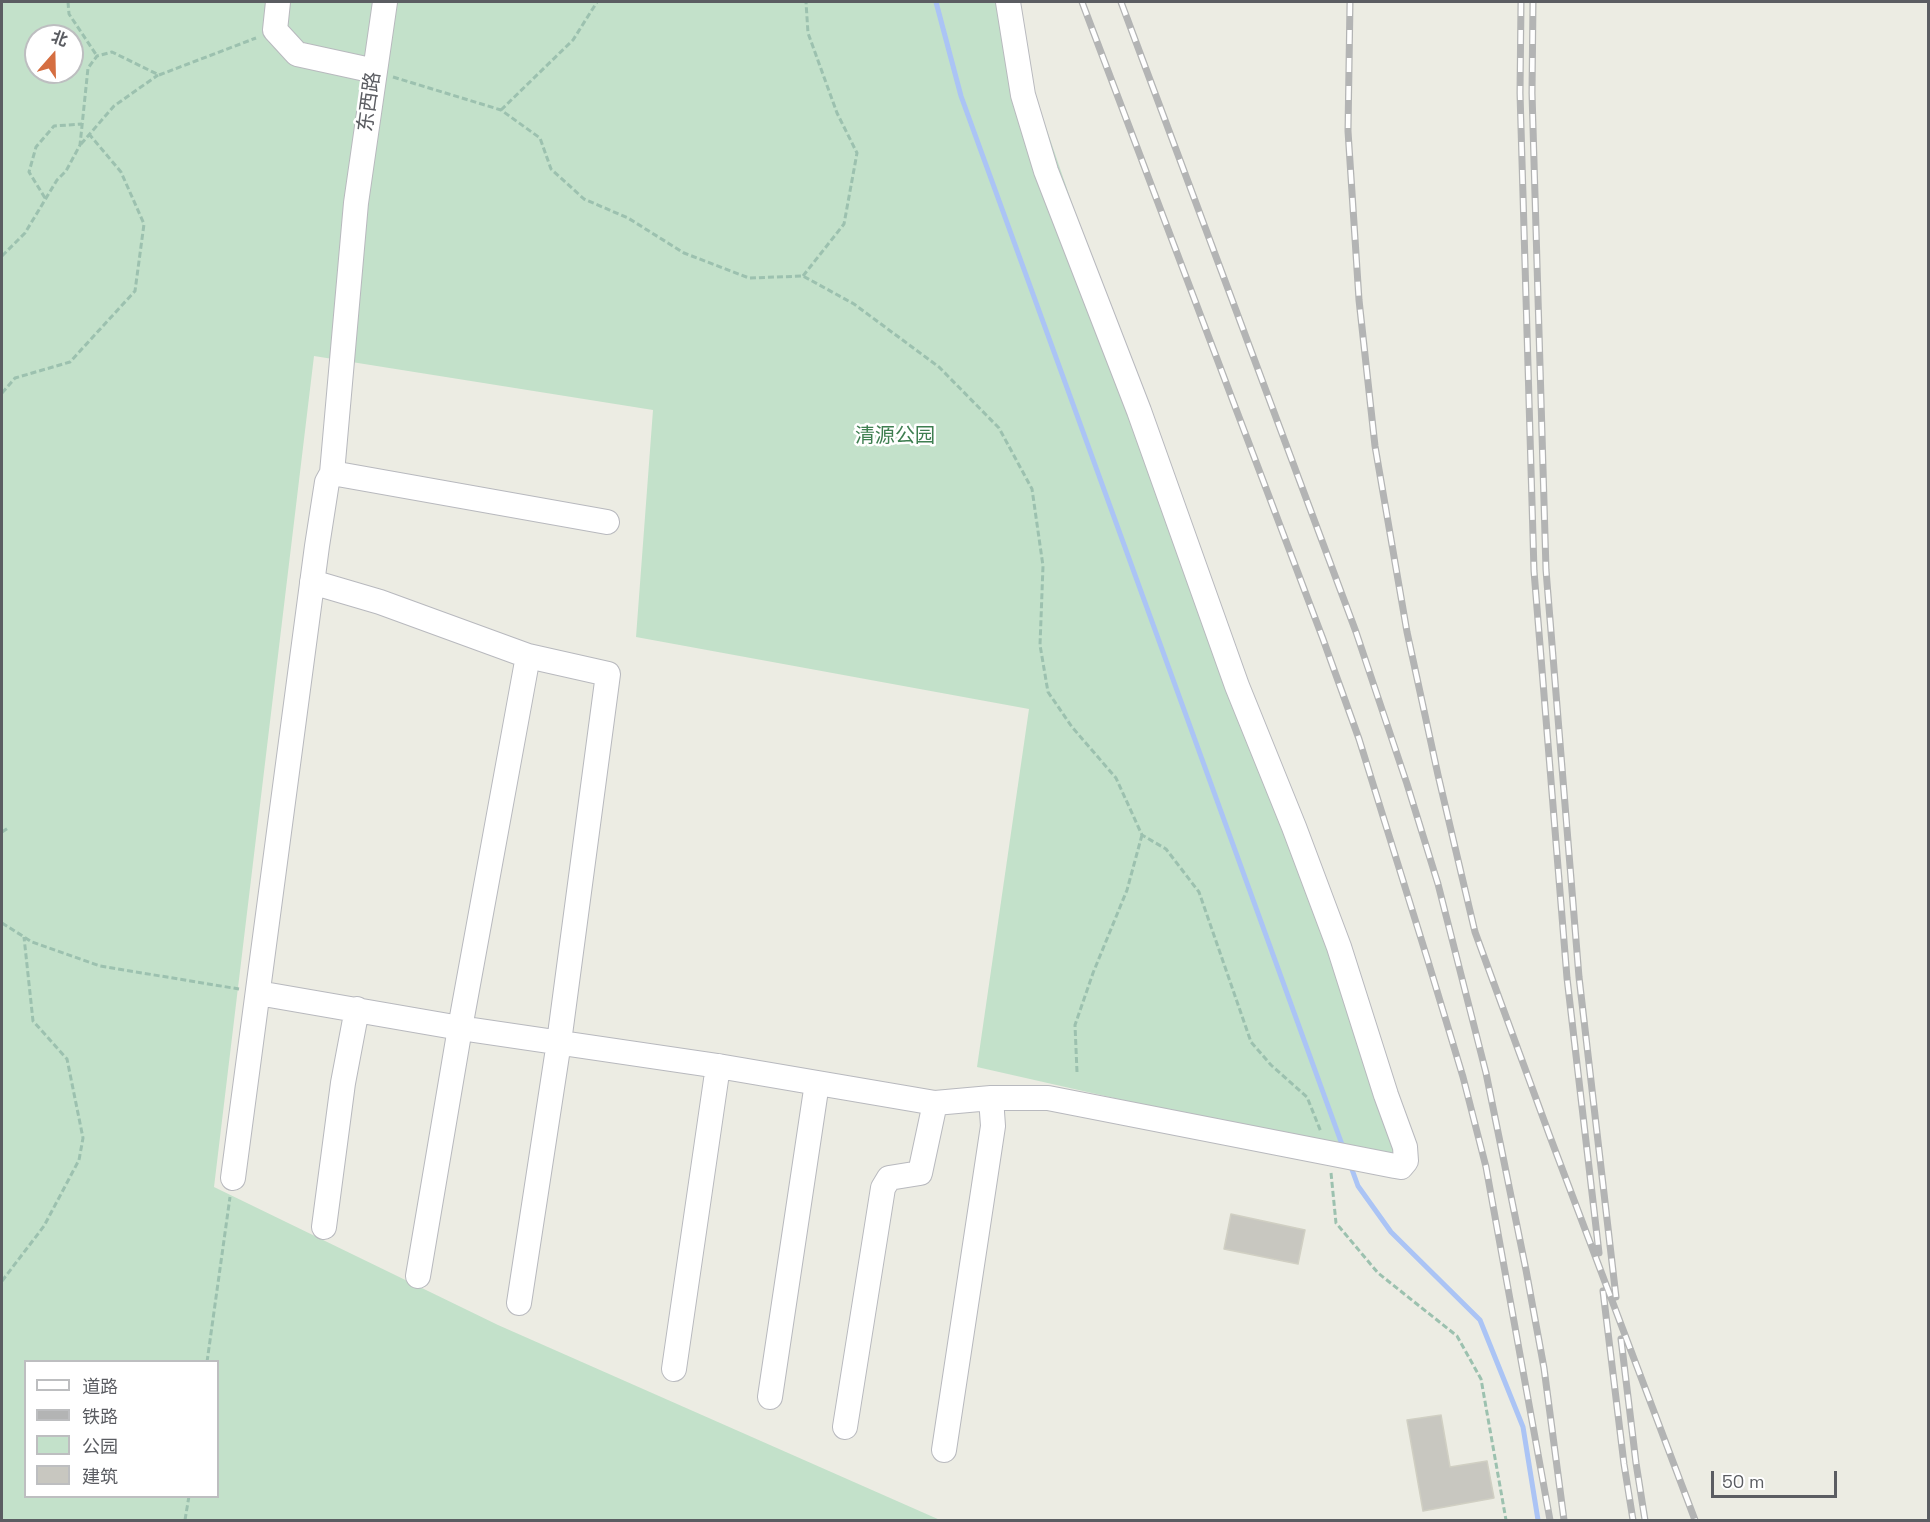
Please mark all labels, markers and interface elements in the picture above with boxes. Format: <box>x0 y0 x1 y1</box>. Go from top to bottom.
north arrow <box>24 24 84 84</box>
text: 北 <box>49 26 71 51</box>
street label: 东西路 <box>354 71 386 133</box>
park label: 清源公园 <box>855 425 935 449</box>
legend <box>24 1360 219 1498</box>
text: 道路 <box>82 1375 118 1398</box>
text: 铁路 <box>82 1405 118 1428</box>
text: 公园 <box>82 1435 118 1458</box>
scale bar <box>1714 1459 1840 1497</box>
text: 建筑 <box>82 1465 118 1488</box>
text: 50 m <box>1722 1470 1764 1493</box>

